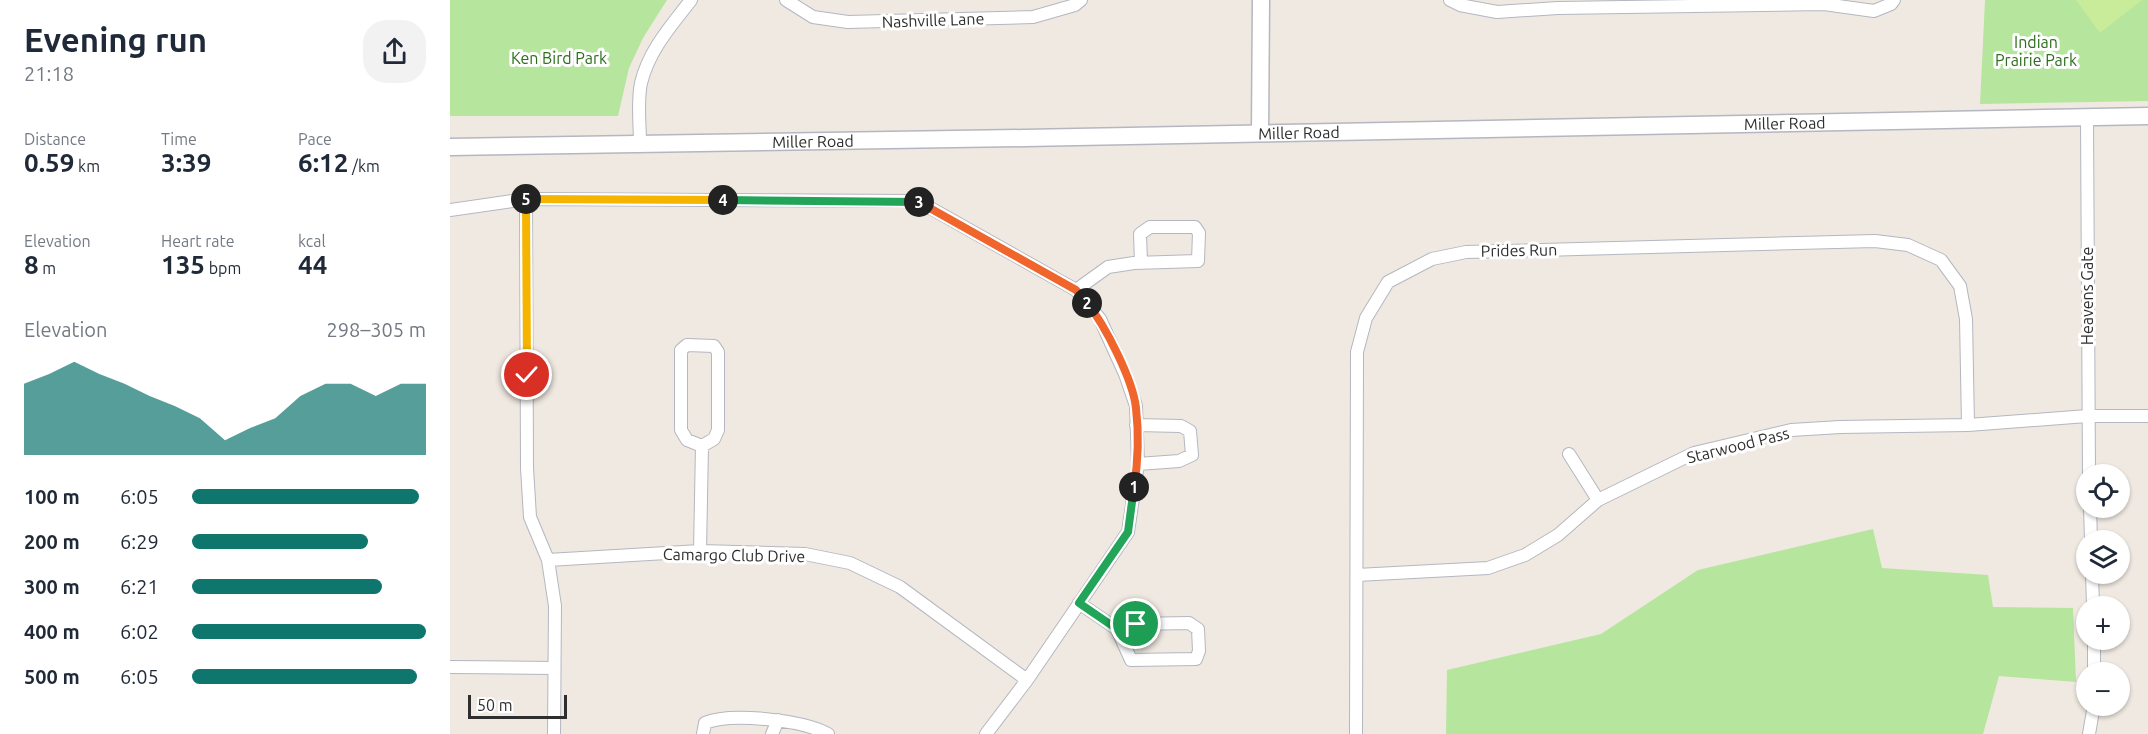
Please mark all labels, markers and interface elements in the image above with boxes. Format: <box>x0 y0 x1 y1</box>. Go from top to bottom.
street label: Nashville Lane <box>881 9 985 31</box>
button: share <box>363 20 426 83</box>
text: Evening run <box>24 21 207 58</box>
park label: Indian Prairie Park <box>1995 33 2077 69</box>
park label: Ken Bird Park <box>511 49 607 67</box>
text: 21:18 <box>24 62 74 85</box>
street label: Miller Road <box>1744 113 1826 133</box>
street label: Miller Road <box>1258 123 1340 142</box>
text: Distance <box>24 130 86 148</box>
text: Time <box>161 130 197 148</box>
text: Pace <box>298 130 332 148</box>
street label: Miller Road <box>772 132 854 151</box>
text: 0.59 <box>24 148 74 177</box>
text: 3:39 <box>161 148 211 177</box>
text: 6:12 <box>298 148 348 177</box>
text: km <box>74 157 100 175</box>
text: /km <box>348 157 380 175</box>
pin: 5 <box>511 184 541 214</box>
pin: 4 <box>708 185 738 215</box>
pin: 3 <box>904 187 934 217</box>
text: 5 <box>521 190 531 208</box>
text: 4 <box>718 191 728 209</box>
text: 3 <box>914 193 924 211</box>
text: Elevation <box>24 232 91 250</box>
text: Heart rate <box>161 232 235 250</box>
text: kcal <box>298 232 326 250</box>
street label: Prides Run <box>1481 240 1557 260</box>
street label: Heavens Gate <box>2078 247 2096 345</box>
text: 8 <box>24 250 39 279</box>
text: 135 <box>161 250 205 279</box>
text: 44 <box>298 250 327 279</box>
text: m <box>39 259 56 277</box>
text: bpm <box>205 259 241 277</box>
pin: 2 <box>1072 288 1102 318</box>
text: 2 <box>1082 294 1092 312</box>
text: Elevation <box>24 318 107 341</box>
text: 298–305 m <box>327 318 426 341</box>
pin <box>501 349 552 400</box>
icon: check <box>510 358 543 391</box>
street label: Starwood Pass <box>1685 424 1791 466</box>
map controls <box>2076 464 2130 716</box>
button: locate <box>2076 464 2130 518</box>
pin: 1 <box>1119 472 1149 502</box>
text: 1 <box>1129 478 1139 496</box>
text: 100 m <box>24 485 80 508</box>
text: 6:05 <box>120 485 159 508</box>
text: 200 m <box>24 530 80 553</box>
text: 6:29 <box>120 530 159 553</box>
button: layers <box>2076 530 2130 584</box>
street label: Camargo Club Drive <box>663 545 805 565</box>
text: 300 m <box>24 575 80 598</box>
text: 6:21 <box>120 575 159 598</box>
button: + <box>2076 596 2130 650</box>
pin <box>1110 598 1161 649</box>
icon: arrive <box>1119 607 1152 640</box>
text: 400 m <box>24 620 80 643</box>
text: 6:02 <box>120 620 159 643</box>
button: − <box>2076 662 2130 716</box>
text: 500 m <box>24 665 80 688</box>
text: 6:05 <box>120 665 159 688</box>
scale bar <box>468 692 567 720</box>
text: 50 m <box>477 696 513 714</box>

